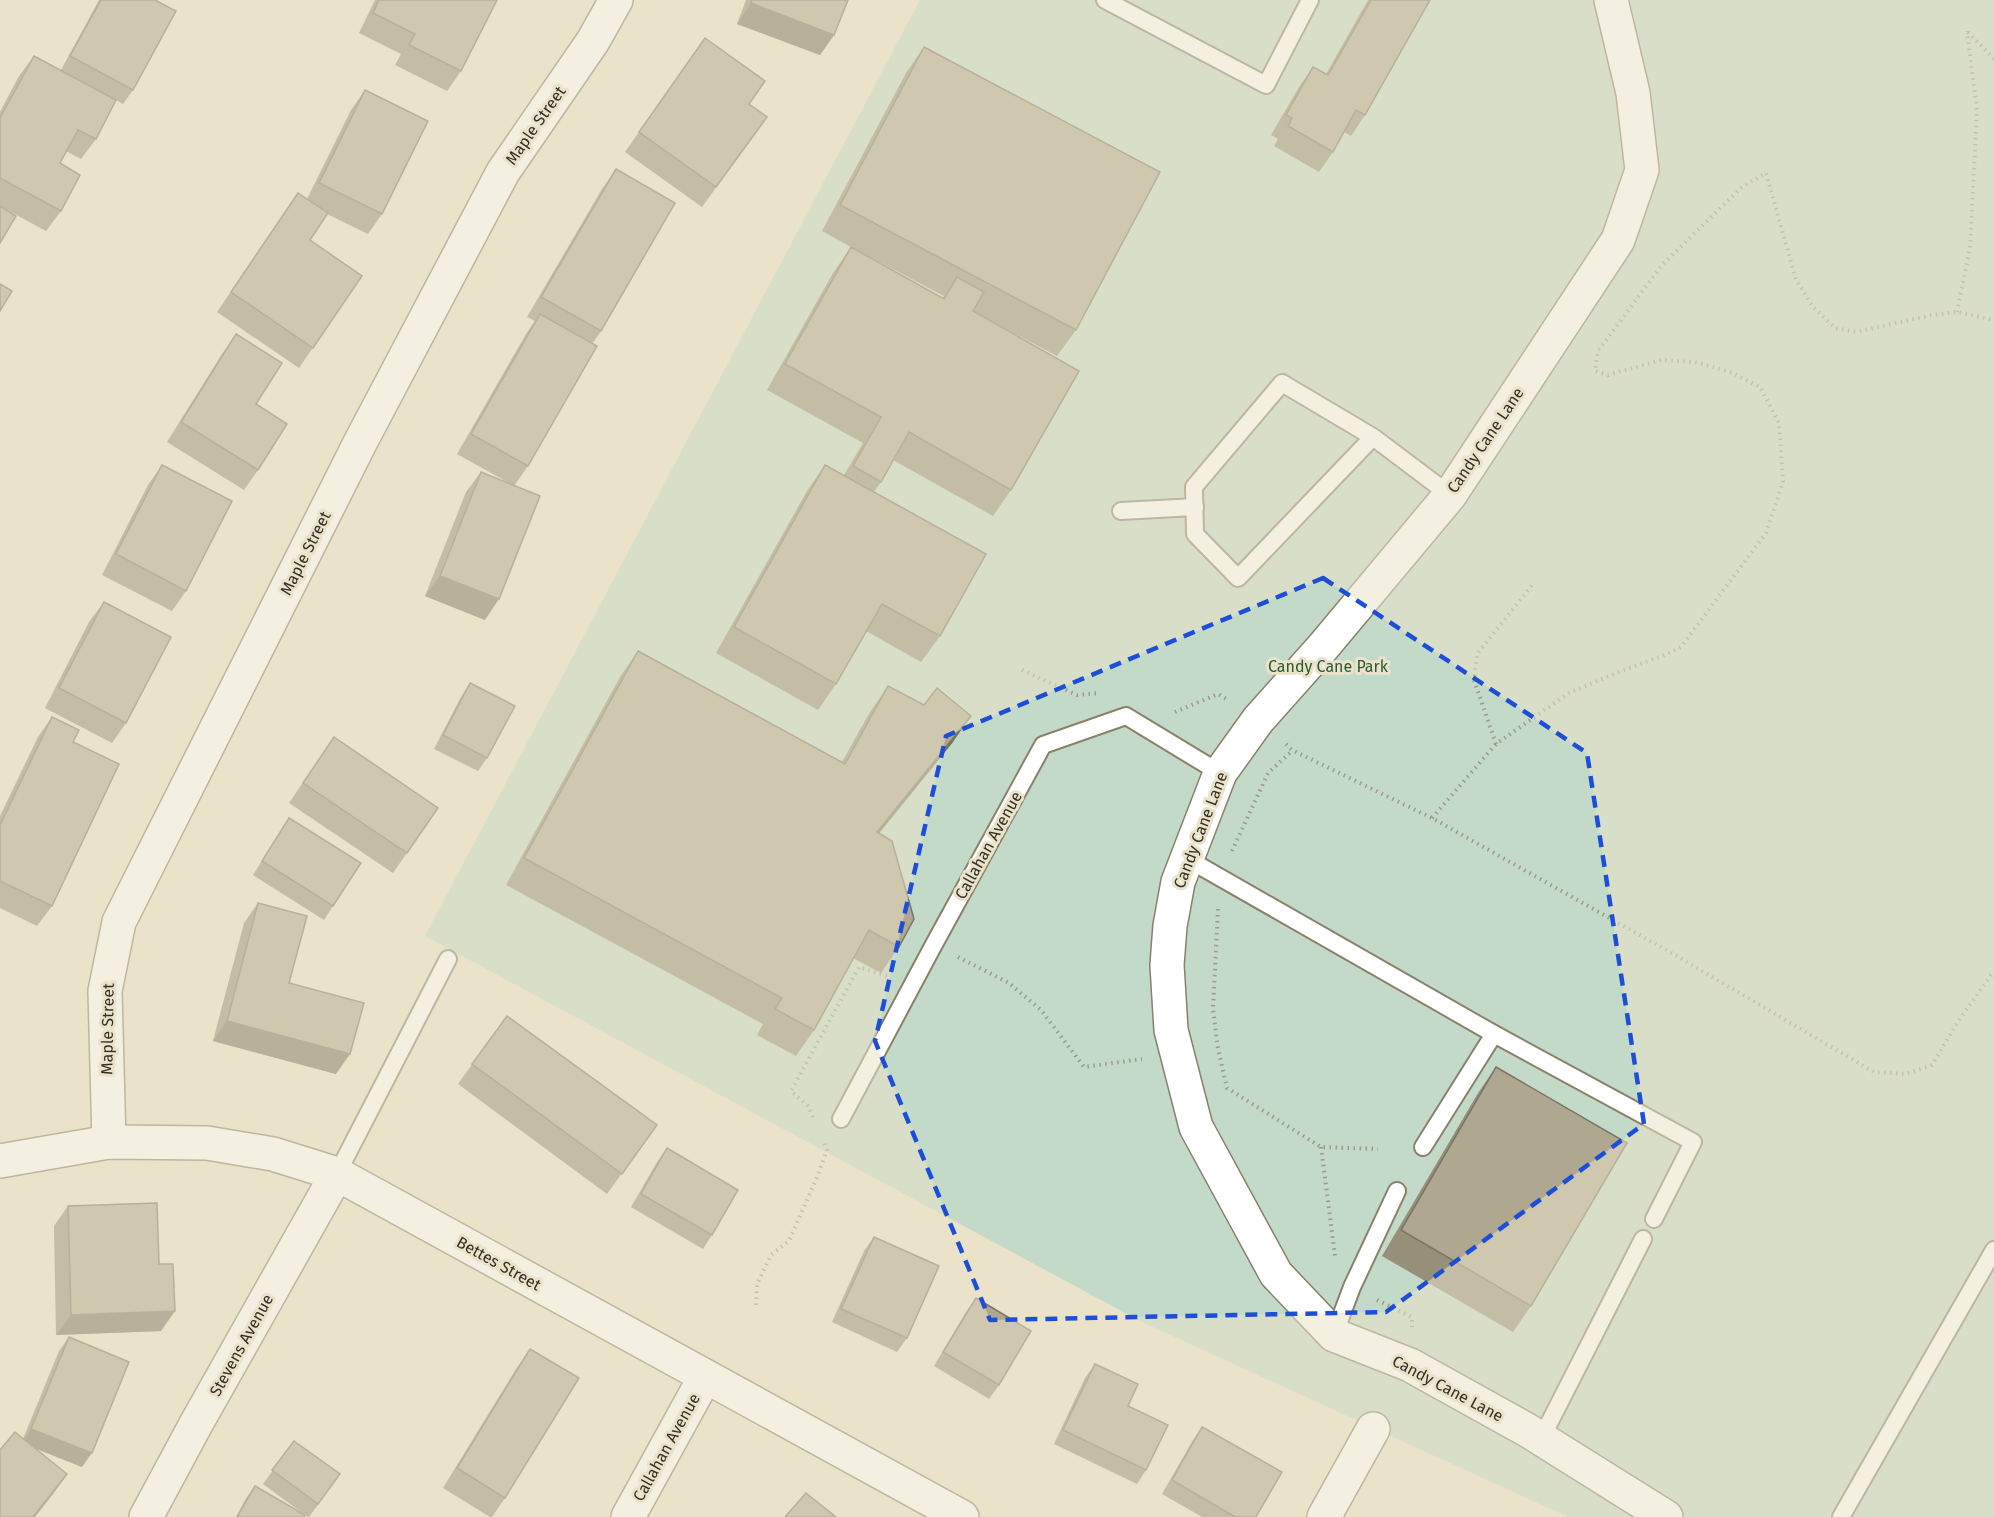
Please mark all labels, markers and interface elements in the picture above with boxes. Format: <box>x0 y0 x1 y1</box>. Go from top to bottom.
street label: Maple Street <box>501 82 570 168</box>
street label: Candy Cane Lane <box>1443 384 1528 497</box>
street label: Maple Street <box>276 508 335 598</box>
park label: Candy Cane Park <box>1268 657 1389 676</box>
street label: Candy Cane Lane <box>1170 769 1231 891</box>
street label: Callahan Avenue <box>951 788 1026 902</box>
street label: Maple Street <box>97 983 118 1075</box>
street label: Bettes Street <box>453 1232 544 1295</box>
street label: Stevens Avenue <box>206 1291 277 1400</box>
street label: Candy Cane Lane <box>1389 1351 1507 1426</box>
street label: Callahan Avenue <box>629 1390 704 1504</box>

